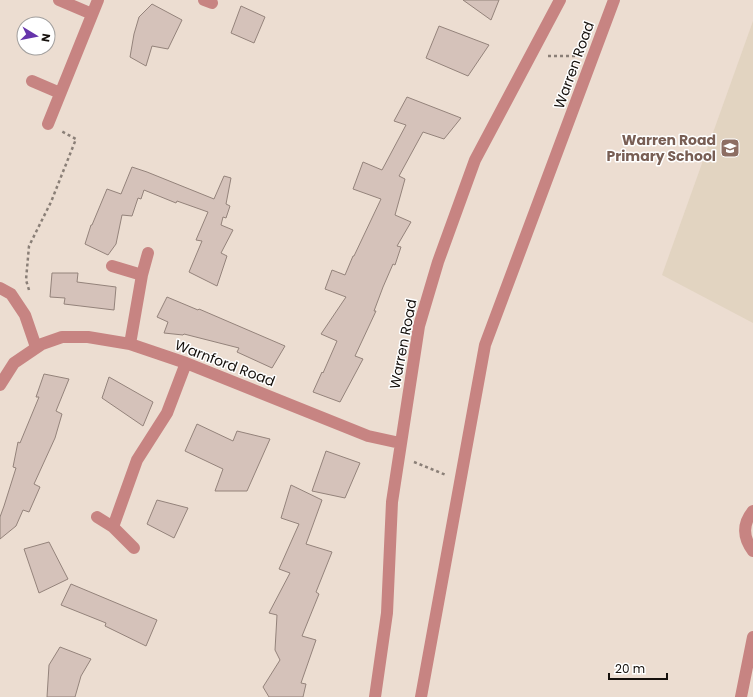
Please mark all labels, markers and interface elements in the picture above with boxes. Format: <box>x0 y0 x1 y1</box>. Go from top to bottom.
north arrow <box>16 16 56 56</box>
street label: Warren Road <box>549 19 599 111</box>
text: N <box>37 32 54 43</box>
place label: Warren Road Primary School <box>607 130 716 166</box>
school or university icon: Warren Road Primary School <box>719 137 741 159</box>
street label: Warren Road <box>384 297 422 391</box>
street label: Warnford Road <box>172 335 278 391</box>
scale bar <box>609 655 667 681</box>
text: 20 m <box>615 660 645 677</box>

